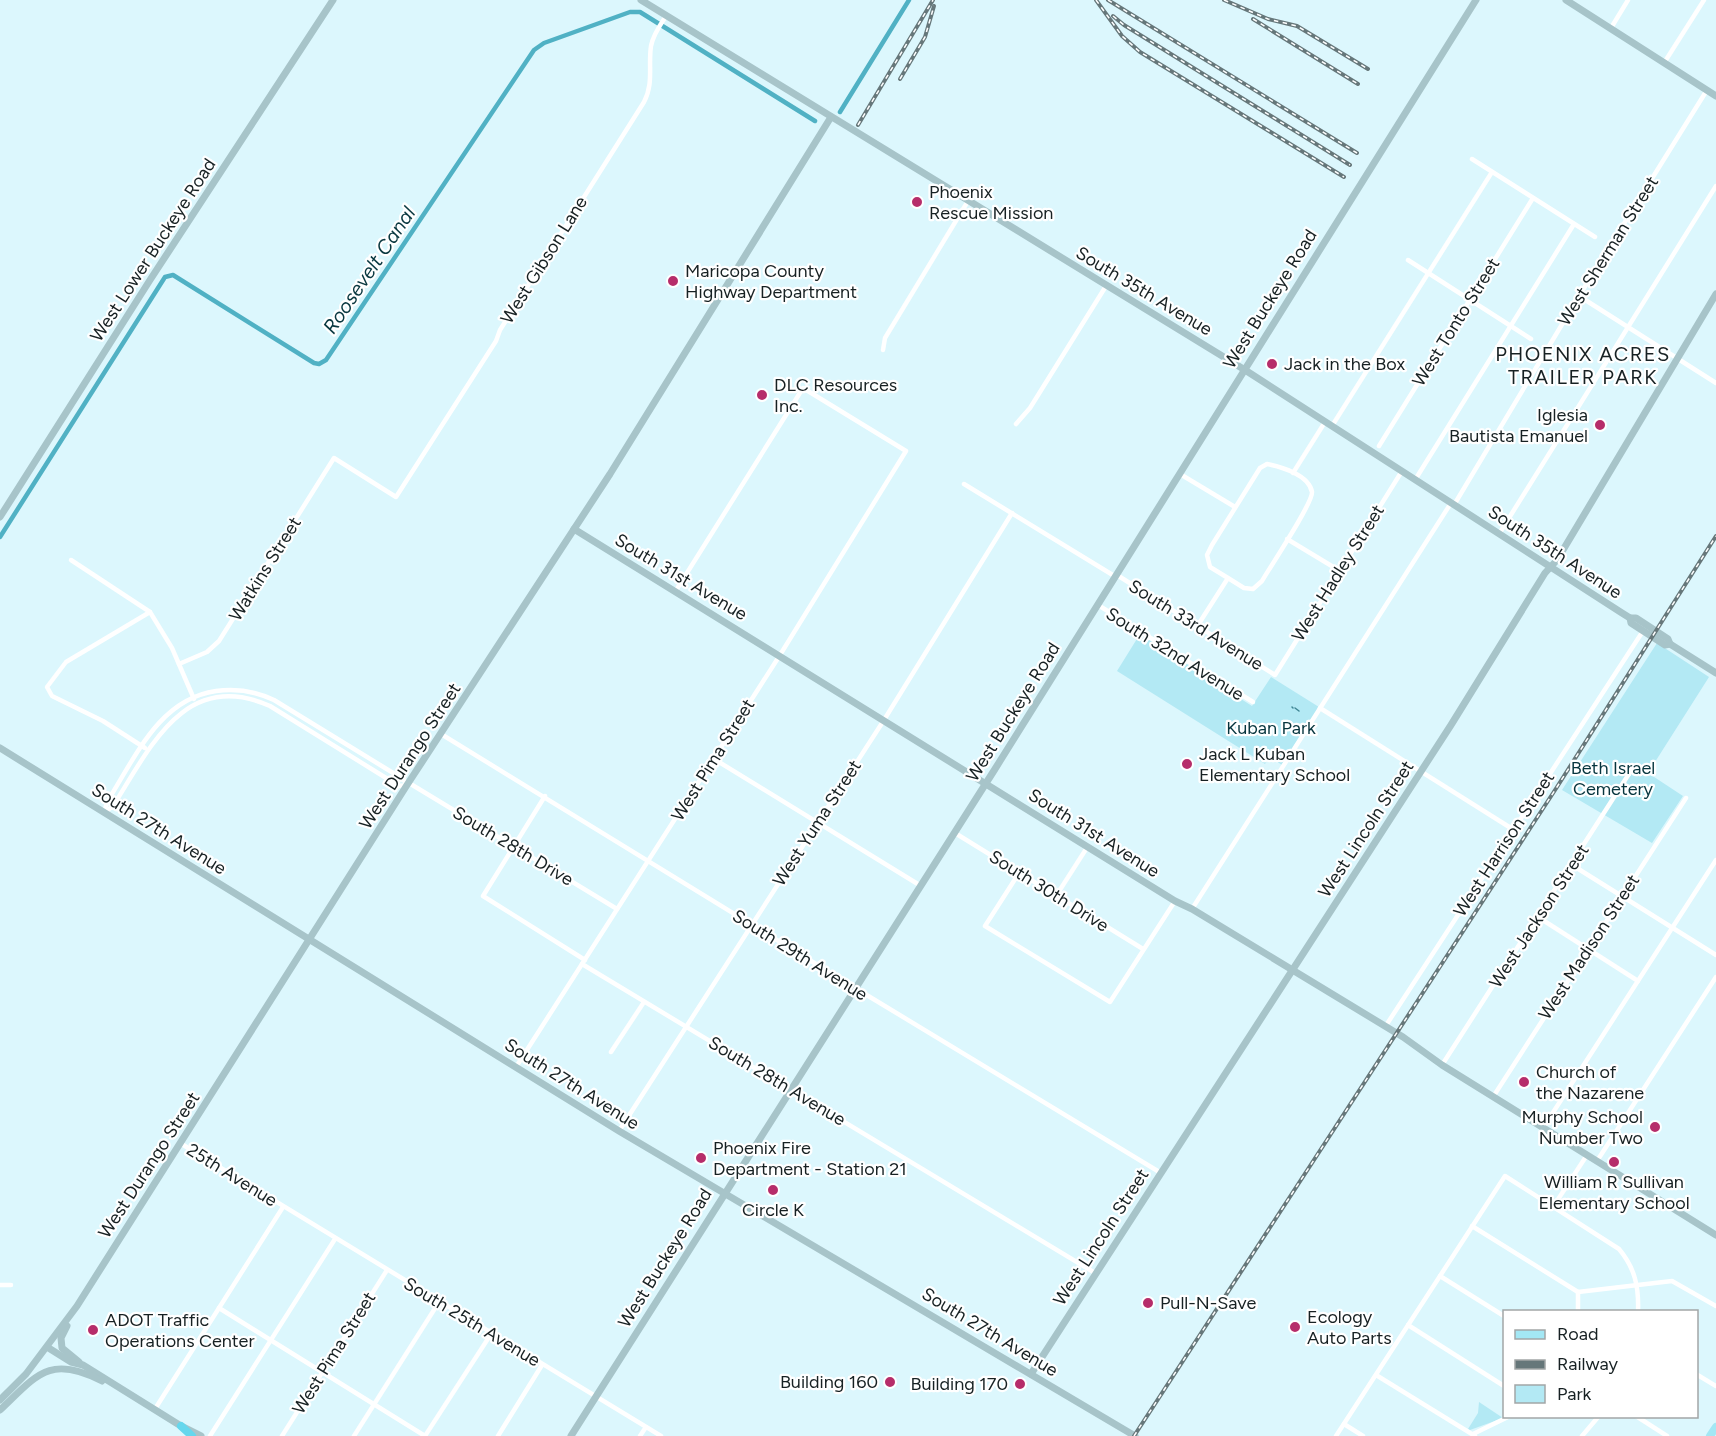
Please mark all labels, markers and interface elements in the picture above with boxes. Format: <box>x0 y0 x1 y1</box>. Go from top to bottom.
street label: West Lower Buckeye Road <box>86 154 220 346</box>
street label: West Sherman Street <box>1553 172 1663 330</box>
place label: Phoenix Rescue Mission <box>929 181 1053 224</box>
street label: West Gibson Lane <box>496 192 592 328</box>
marker: Phoenix Rescue Mission <box>910 195 924 209</box>
water label: Roosevelt Canal <box>318 202 421 338</box>
street label: West Buckeye Road <box>1218 225 1322 373</box>
street label: South 35th Avenue <box>1072 242 1216 340</box>
street label: West Tonto Street <box>1408 254 1504 390</box>
place label: Maricopa County Highway Department <box>685 260 857 303</box>
marker: Maricopa County Highway Department <box>666 274 680 288</box>
district label: PHOENIX ACRES TRAILER PARK <box>1495 342 1671 389</box>
place label: Jack in the Box <box>1284 353 1405 375</box>
marker: Jack in the Box <box>1265 357 1279 371</box>
place label: DLC Resources Inc. <box>774 374 897 417</box>
marker: DLC Resources Inc. <box>755 388 769 402</box>
place label: Iglesia Bautista Emanuel <box>1449 404 1588 447</box>
marker: Iglesia Bautista Emanuel <box>1593 418 1607 432</box>
street label: West Hadley Street <box>1287 500 1389 645</box>
street label: South 35th Avenue <box>1484 501 1626 604</box>
street label: Watkins Street <box>224 513 306 625</box>
street label: South 31st Avenue <box>611 529 751 625</box>
street label: South 33rd Avenue <box>1125 575 1267 675</box>
street label: South 32nd Avenue <box>1102 603 1248 705</box>
street label: West Buckeye Road <box>961 638 1065 786</box>
street label: West Durango Street <box>355 679 466 833</box>
street label: West Pima Street <box>667 695 760 825</box>
park label: Kuban Park <box>1226 717 1316 739</box>
place label: Jack L Kuban Elementary School <box>1199 743 1350 786</box>
street label: West Yuma Street <box>768 756 866 890</box>
street label: West Lincoln Street <box>1314 756 1419 902</box>
marker: Jack L Kuban Elementary School <box>1180 757 1194 771</box>
park label: Beth Israel Cemetery <box>1571 757 1655 800</box>
street label: West Harrison Street <box>1449 767 1559 921</box>
street label: South 27th Avenue <box>88 779 231 879</box>
street label: South 31st Avenue <box>1024 784 1164 882</box>
street label: South 28th Drive <box>449 801 577 891</box>
street label: West Jackson Street <box>1484 840 1594 992</box>
street label: South 30th Drive <box>985 845 1113 937</box>
street label: West Madison Street <box>1534 870 1644 1024</box>
street label: South 29th Avenue <box>728 905 872 1006</box>
street label: South 28th Avenue <box>704 1031 850 1131</box>
street label: South 27th Avenue <box>501 1034 644 1134</box>
place label: Church of the Nazarene <box>1536 1061 1644 1104</box>
marker: Church of the Nazarene <box>1517 1075 1531 1089</box>
street label: West Durango Street <box>94 1088 205 1242</box>
place label: Murphy School Number Two <box>1522 1106 1643 1149</box>
marker: Murphy School Number Two <box>1648 1120 1662 1134</box>
place label: Phoenix Fire Department - Station 21 <box>713 1137 907 1180</box>
street label: 25th Avenue <box>183 1138 281 1212</box>
marker: Phoenix Fire Department - Station 21 <box>694 1151 708 1165</box>
marker: William R Sullivan Elementary School <box>1607 1155 1621 1169</box>
street label: West Lincoln Street <box>1049 1164 1154 1310</box>
place label: William R Sullivan Elementary School <box>1538 1171 1690 1214</box>
marker: Circle K <box>766 1183 780 1197</box>
street label: West Buckeye Road <box>613 1184 717 1332</box>
place label: Circle K <box>742 1199 804 1221</box>
street label: South 25th Avenue <box>400 1273 544 1372</box>
street label: South 27th Avenue <box>918 1283 1062 1381</box>
street label: West Pima Street <box>288 1288 381 1418</box>
place label: Pull-N-Save <box>1160 1292 1257 1314</box>
marker: Pull-N-Save <box>1141 1296 1155 1310</box>
place label: Ecology Auto Parts <box>1307 1306 1392 1349</box>
place label: ADOT Traffic Operations Center <box>105 1309 255 1352</box>
legend <box>1503 1310 1698 1418</box>
marker: Ecology Auto Parts <box>1288 1320 1302 1334</box>
marker: ADOT Traffic Operations Center <box>86 1323 100 1337</box>
text: Road <box>1557 1323 1598 1345</box>
text: Railway <box>1557 1353 1619 1375</box>
place label: Building 160 <box>780 1371 878 1393</box>
place label: Building 170 <box>910 1373 1008 1395</box>
marker: Building 160 <box>883 1375 897 1389</box>
marker: Building 170 <box>1013 1377 1027 1391</box>
text: Park <box>1557 1383 1592 1405</box>

